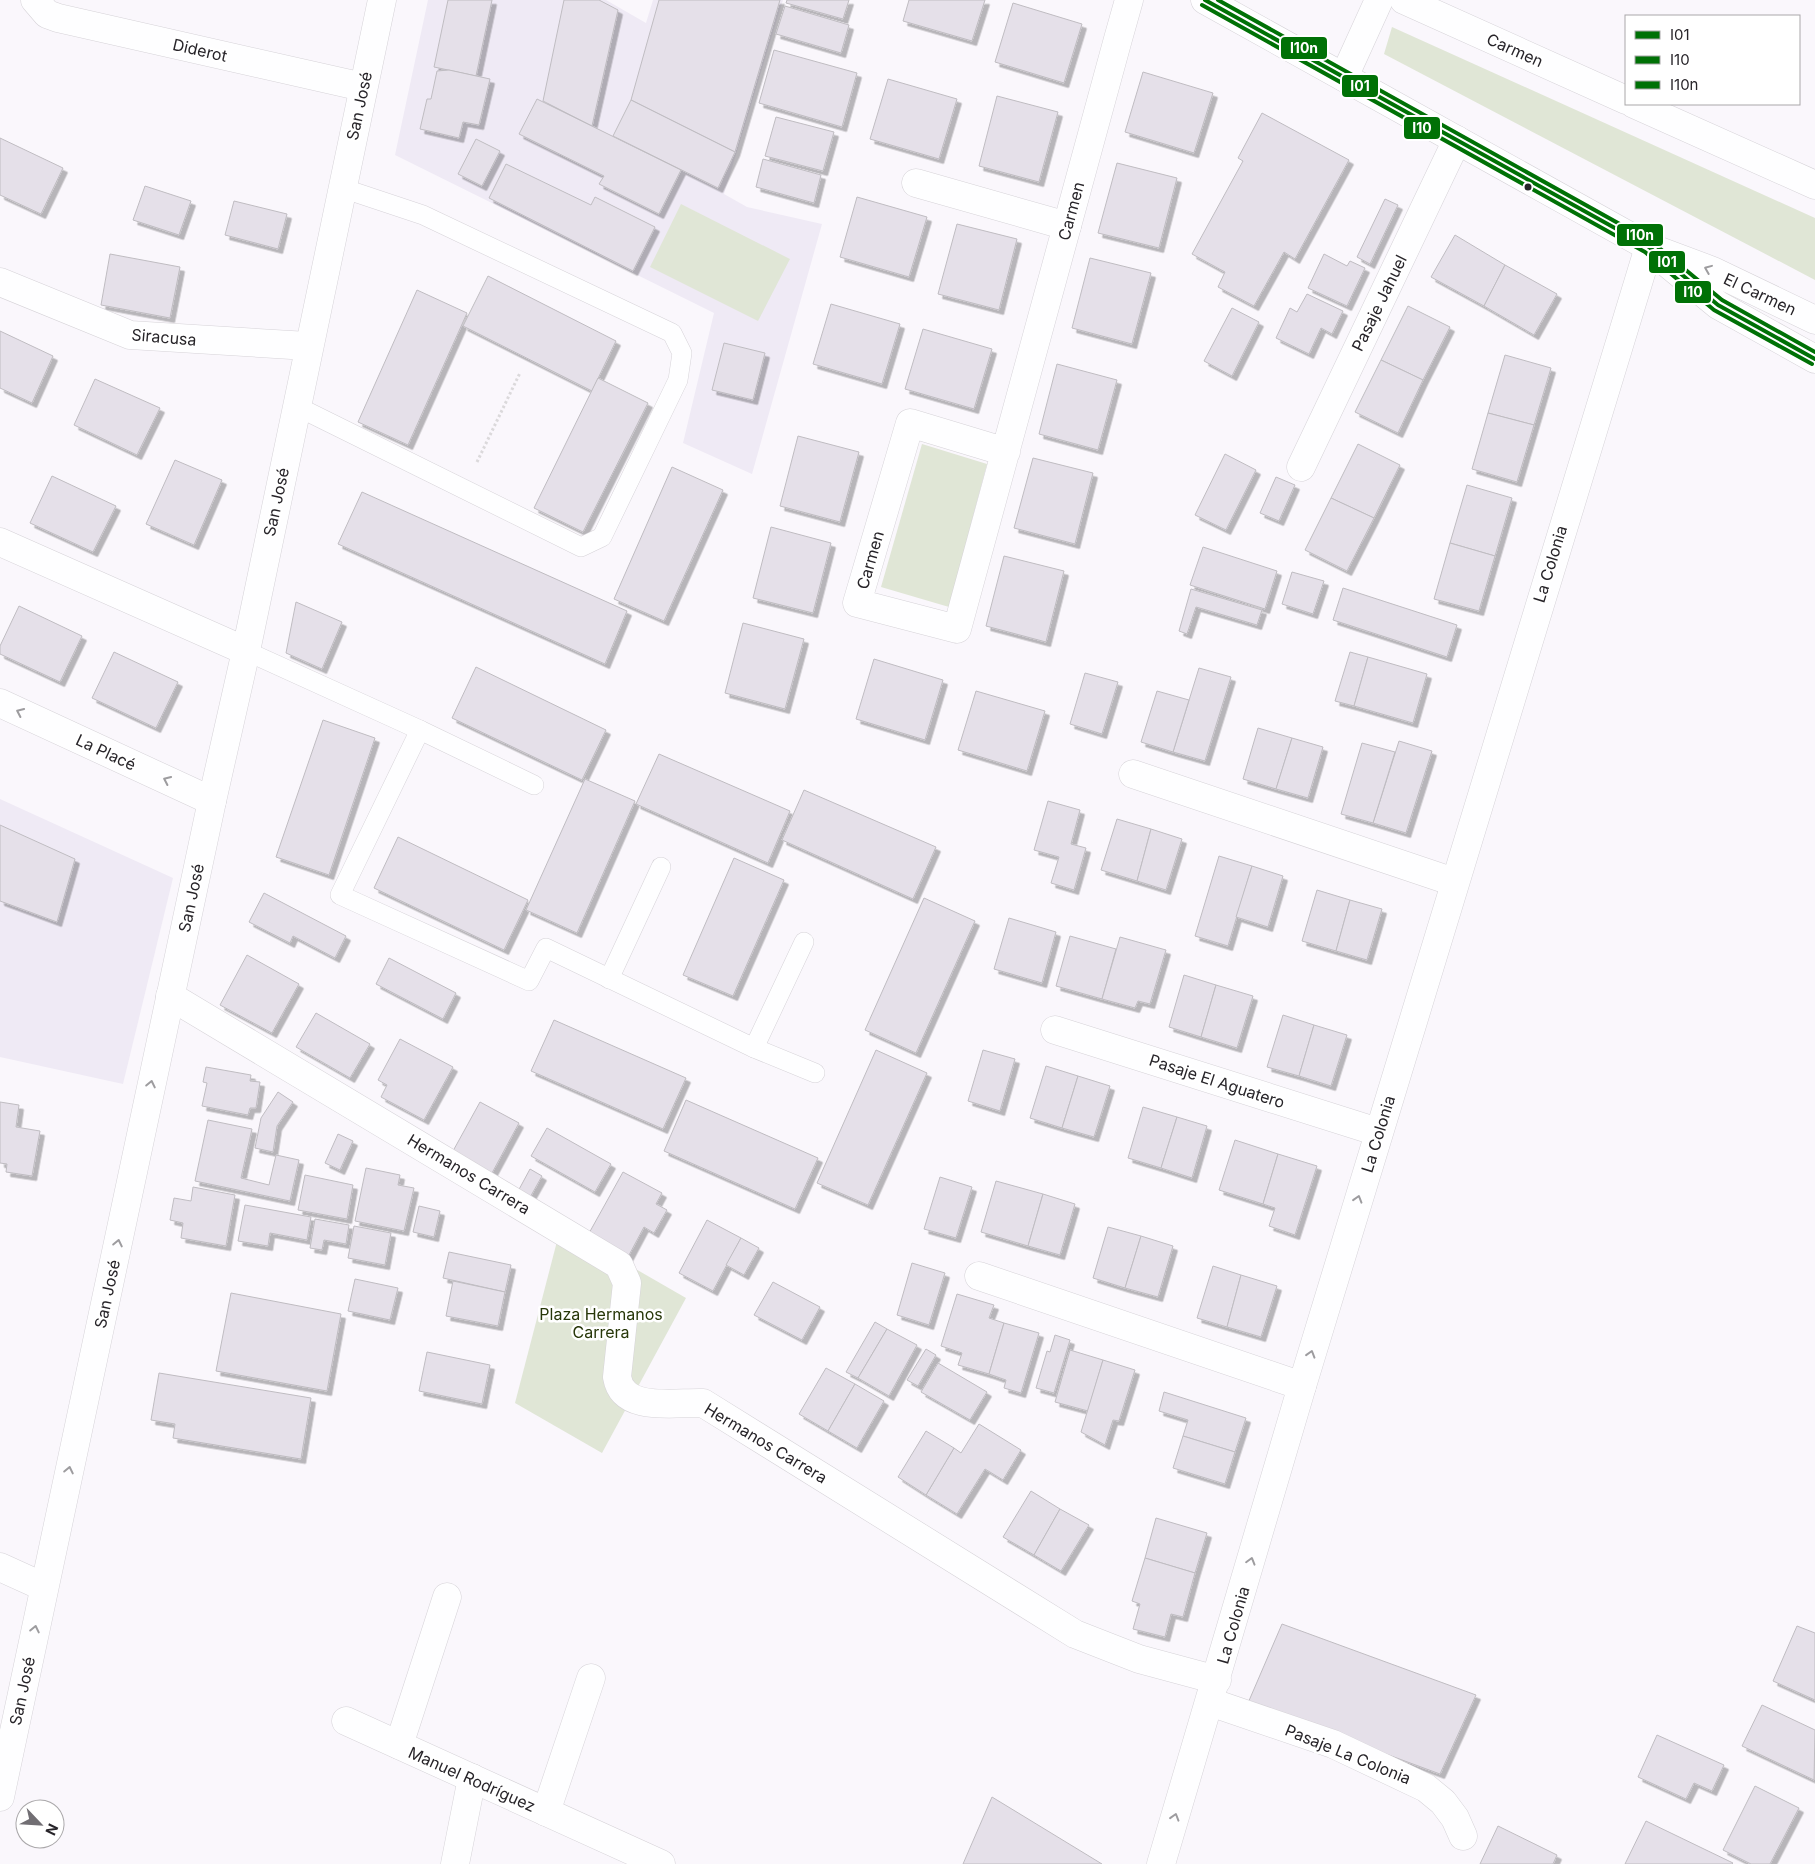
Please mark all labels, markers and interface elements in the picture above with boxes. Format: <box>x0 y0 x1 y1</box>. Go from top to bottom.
legend <box>1625 15 1800 105</box>
text: I01 <box>1670 25 1690 44</box>
street label: Carmen <box>1484 29 1546 71</box>
street label: Diderot <box>171 34 229 66</box>
line badge: I10n <box>1280 36 1328 60</box>
text: I10n <box>1290 39 1318 56</box>
text: I10 <box>1670 50 1690 69</box>
street label: San José <box>342 70 376 142</box>
line badge: I01 <box>1341 74 1379 98</box>
text: I10n <box>1670 75 1698 94</box>
text: I01 <box>1350 77 1370 94</box>
line badge: I10 <box>1403 116 1441 140</box>
text: I10 <box>1412 119 1432 136</box>
street label: Carmen <box>1054 180 1088 242</box>
unlabelled marker <box>1523 182 1533 192</box>
line badge: I10n <box>1616 223 1664 247</box>
text: I10n <box>1626 226 1654 243</box>
line badge: I01 <box>1648 250 1686 274</box>
street label: Pasaje Jahuel <box>1347 252 1411 354</box>
text: I01 <box>1657 253 1677 270</box>
one-way arrow <box>1704 265 1713 275</box>
street label: El Carmen <box>1721 269 1799 319</box>
line badge: I10 <box>1674 280 1712 304</box>
text: I10 <box>1683 283 1703 300</box>
street label: Siracusa <box>131 324 197 350</box>
street label: San José <box>259 466 293 538</box>
street label: La Colonia <box>1529 523 1571 605</box>
street label: Carmen <box>852 529 888 591</box>
one-way arrow <box>16 708 25 718</box>
street label: La Placé <box>73 729 139 775</box>
one-way arrow <box>163 776 172 786</box>
street label: San José <box>174 862 208 934</box>
street label: Pasaje El Aguatero <box>1147 1050 1287 1112</box>
one-way arrow <box>146 1079 156 1088</box>
street label: La Colonia <box>1357 1093 1399 1175</box>
street label: Hermanos Carrera <box>404 1129 534 1219</box>
one-way arrow <box>1353 1195 1363 1203</box>
one-way arrow <box>112 1238 122 1247</box>
street label: San José <box>90 1258 124 1330</box>
park label: Plaza Hermanos Carrera <box>539 1304 663 1342</box>
one-way arrow <box>1306 1351 1316 1359</box>
street label: Hermanos Carrera <box>701 1398 831 1488</box>
one-way arrow <box>63 1466 74 1475</box>
one-way arrow <box>1246 1557 1256 1565</box>
street label: La Colonia <box>1212 1584 1254 1666</box>
one-way arrow <box>30 1625 40 1633</box>
street label: San José <box>5 1655 39 1727</box>
street label: Pasaje La Colonia <box>1282 1720 1414 1788</box>
street label: Manuel Rodríguez <box>405 1742 539 1816</box>
north arrow <box>15 1799 65 1849</box>
one-way arrow <box>1170 1814 1180 1822</box>
text: N <box>42 1821 62 1838</box>

